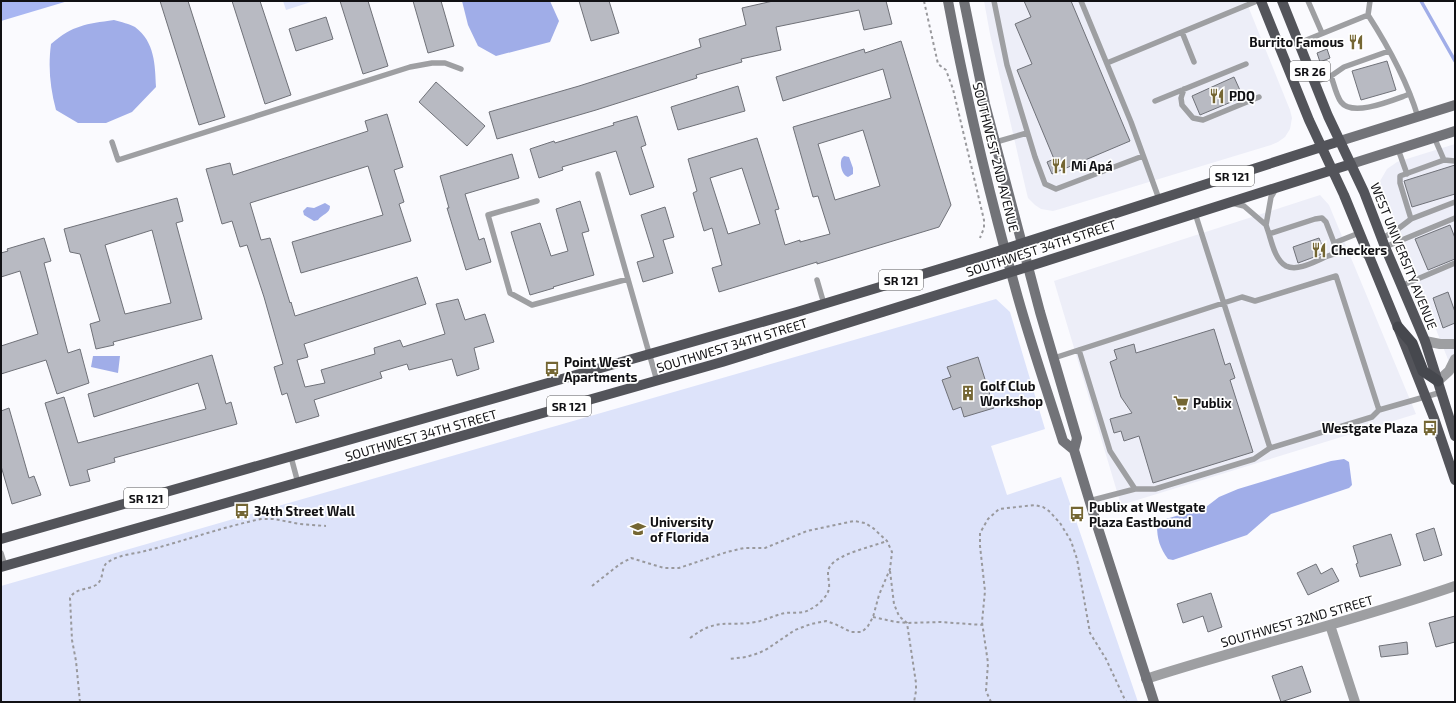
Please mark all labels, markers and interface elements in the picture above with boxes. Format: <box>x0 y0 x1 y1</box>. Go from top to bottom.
restaurant icon: Burrito Famous <box>1347 33 1365 51</box>
place label: Burrito Famous <box>1249 34 1344 50</box>
road number: SR 26 <box>1290 61 1330 81</box>
street label: SOUTHWEST 2ND AVENUE <box>970 81 1022 233</box>
restaurant icon: PDQ <box>1208 87 1226 105</box>
place label: PDQ <box>1229 88 1255 105</box>
restaurant icon: Mi Apá <box>1050 157 1068 175</box>
place label: Mi Apá <box>1071 158 1113 174</box>
road number: SR 121 <box>1210 166 1254 186</box>
street label: WEST UNIVERSITY AVENUE <box>1367 180 1441 332</box>
street label: SOUTHWEST 34TH STREET <box>964 216 1119 280</box>
restaurant icon: Checkers <box>1310 241 1328 259</box>
place label: Checkers <box>1331 242 1387 258</box>
road number: SR 121 <box>879 270 923 290</box>
street label: SOUTHWEST 34TH STREET <box>655 314 810 376</box>
place label: Point West Apartments <box>564 354 638 385</box>
bus stop icon: Point West Apartments <box>543 360 561 378</box>
place label: Golf Club Workshop <box>980 378 1043 409</box>
building icon: Golf Club Workshop <box>959 384 977 402</box>
supermarket icon: Publix <box>1172 394 1190 412</box>
place label: Publix <box>1193 395 1232 411</box>
road number: SR 121 <box>547 396 591 416</box>
street label: SOUTHWEST 34TH STREET <box>343 406 499 464</box>
bus stop icon: Westgate Plaza <box>1421 419 1439 437</box>
place label: Westgate Plaza <box>1322 420 1418 436</box>
road number: SR 121 <box>124 488 168 508</box>
place label: Publix at Westgate Plaza Eastbound <box>1089 499 1206 530</box>
bus stop icon: 34th Street Wall <box>233 502 251 520</box>
place label: 34th Street Wall <box>254 503 356 519</box>
bus stop icon: Publix at Westgate Plaza Eastbound <box>1068 505 1086 523</box>
place label: University of Florida <box>650 514 714 545</box>
school or university icon: University of Florida <box>629 520 647 538</box>
street label: SOUTHWEST 32ND STREET <box>1219 591 1376 650</box>

